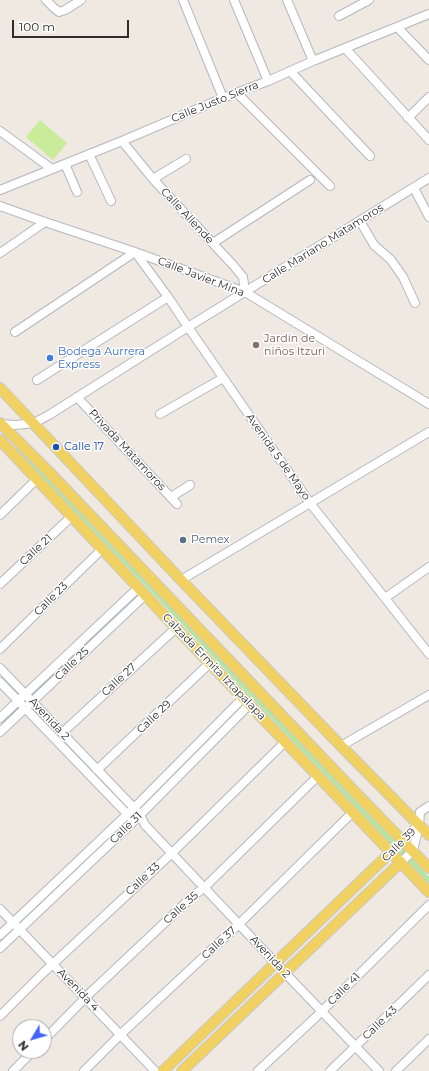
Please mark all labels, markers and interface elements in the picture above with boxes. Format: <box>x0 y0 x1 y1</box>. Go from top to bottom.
scale bar <box>14 12 131 38</box>
text: 100 m <box>19 19 55 34</box>
street label: Calle Justo Sierra <box>169 78 261 126</box>
street label: Calle Allende <box>158 185 216 247</box>
street label: Calle Mariano Matamoros <box>260 201 386 287</box>
street label: Calle Javier Mina <box>156 254 246 300</box>
place label: Jardín de niños Itzuri <box>264 332 325 358</box>
marker: Jardín de niños Itzuri <box>251 340 261 350</box>
place label: Bodega Aurrera Express <box>58 345 145 371</box>
marker: Bodega Aurrera Express <box>45 353 55 363</box>
street label: Privada Matamoros <box>86 406 168 494</box>
street label: Avenida 5 de Mayo <box>243 411 313 503</box>
place label: Calle 17 <box>64 440 104 454</box>
marker: Calle 17 <box>51 442 61 452</box>
street label: Calle 21 <box>17 532 55 568</box>
place label: Pemex <box>191 533 229 547</box>
marker: Pemex <box>178 535 188 545</box>
street label: Calle 23 <box>31 579 71 619</box>
street label: Calzada Ermita Iztapalapa <box>160 611 268 723</box>
street label: Calle 25 <box>52 645 92 683</box>
street label: Calle 27 <box>99 661 139 699</box>
street label: Avenida 2 <box>26 695 72 743</box>
street label: Calle 29 <box>134 697 174 737</box>
street label: Calle 31 <box>107 809 145 847</box>
street label: Calle 39 <box>379 825 419 865</box>
street label: Calle 33 <box>123 860 163 898</box>
street label: Calle 35 <box>161 889 201 927</box>
street label: Calle 37 <box>199 924 239 962</box>
street label: Avenida 2 <box>247 933 293 981</box>
street label: Avenida 4 <box>54 966 102 1014</box>
street label: Calle 41 <box>325 970 363 1008</box>
street label: Calle 43 <box>360 1003 400 1043</box>
north arrow <box>12 1019 52 1059</box>
text: N <box>15 1038 32 1054</box>

